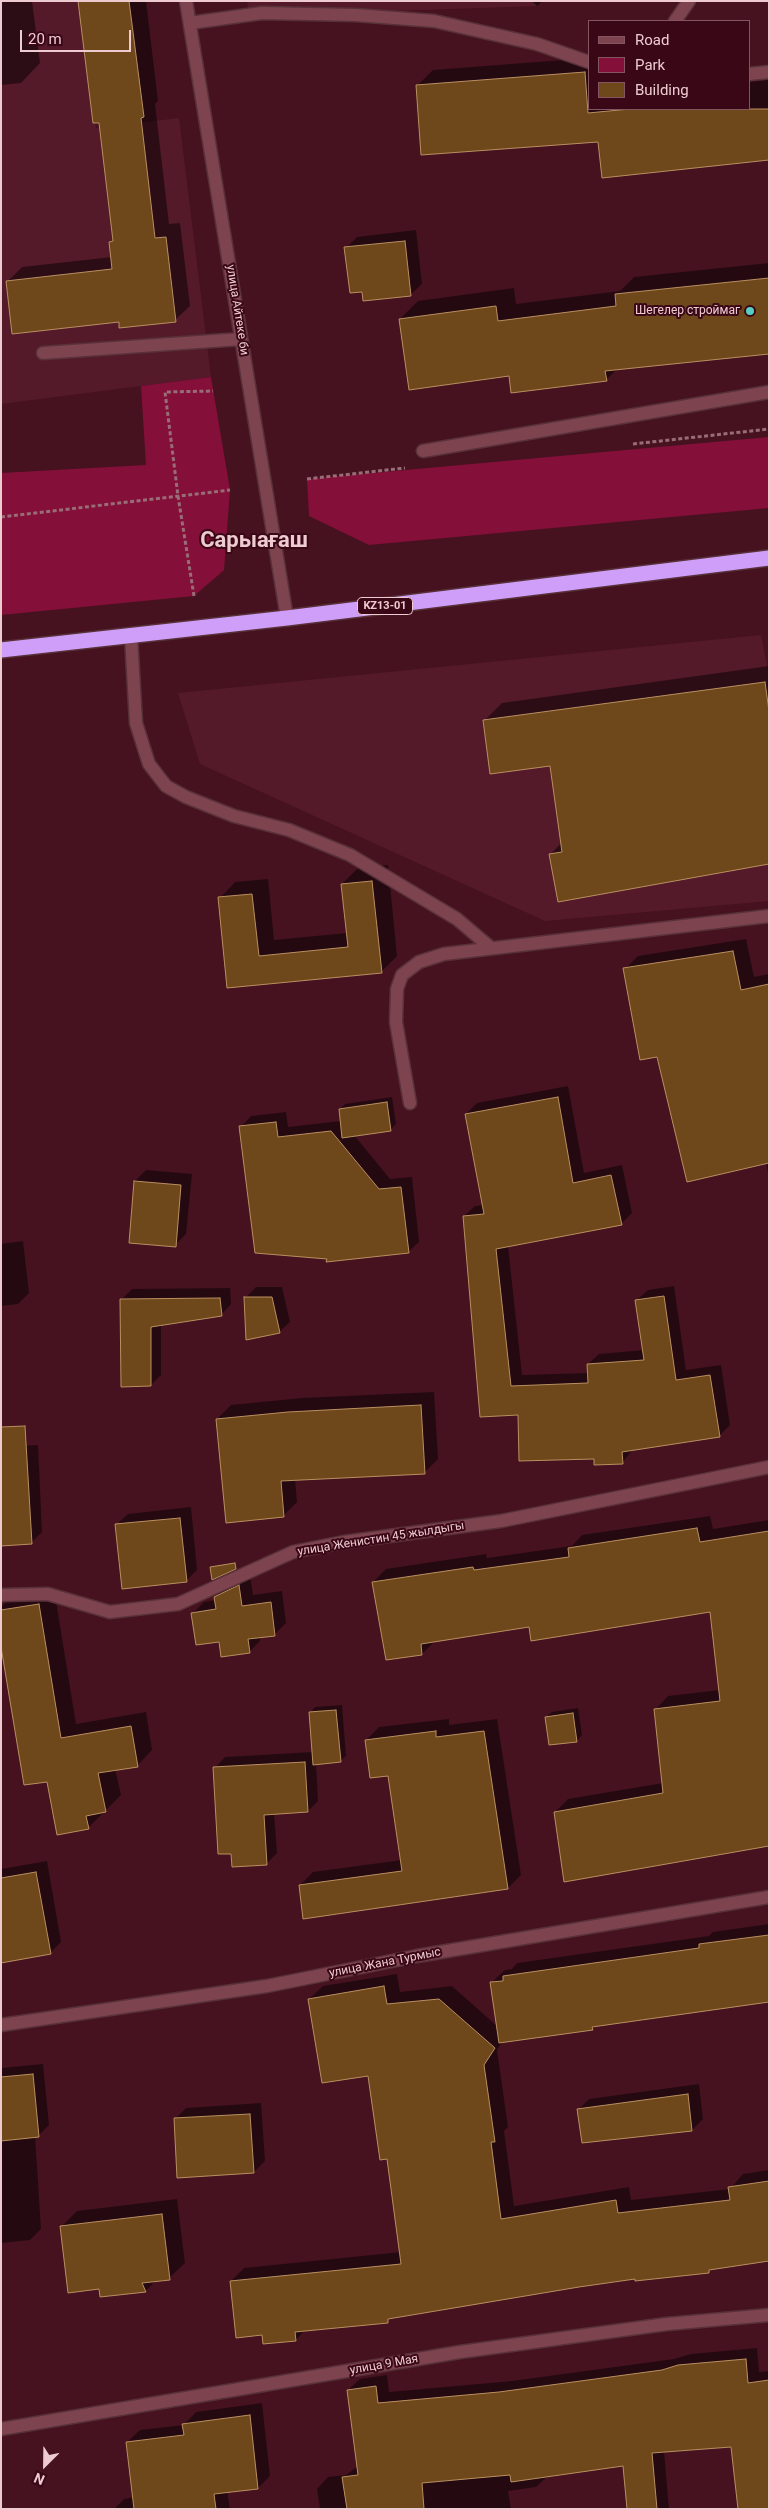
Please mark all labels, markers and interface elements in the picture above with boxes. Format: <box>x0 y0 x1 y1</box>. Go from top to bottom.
scale bar <box>22 20 134 52</box>
legend <box>588 20 750 110</box>
text: 20 m <box>28 30 62 48</box>
text: Road <box>635 31 669 49</box>
text: Park <box>635 56 665 74</box>
text: Building <box>635 81 689 99</box>
street label: улица Айтеке би <box>223 264 251 356</box>
place label: Шегелер строймаг <box>635 304 740 318</box>
marker: Шегелер строймаг <box>744 305 756 317</box>
district label: Сарыағаш <box>200 528 308 554</box>
road number: KZ13-01 <box>358 598 412 614</box>
street label: улица Женистин 45 жылдыгы <box>297 1519 465 1559</box>
street label: улица Жана Турмыс <box>328 1945 442 1981</box>
street label: улица 9 Мая <box>349 2352 419 2378</box>
north arrow <box>20 2440 70 2490</box>
text: N <box>31 2470 47 2488</box>

